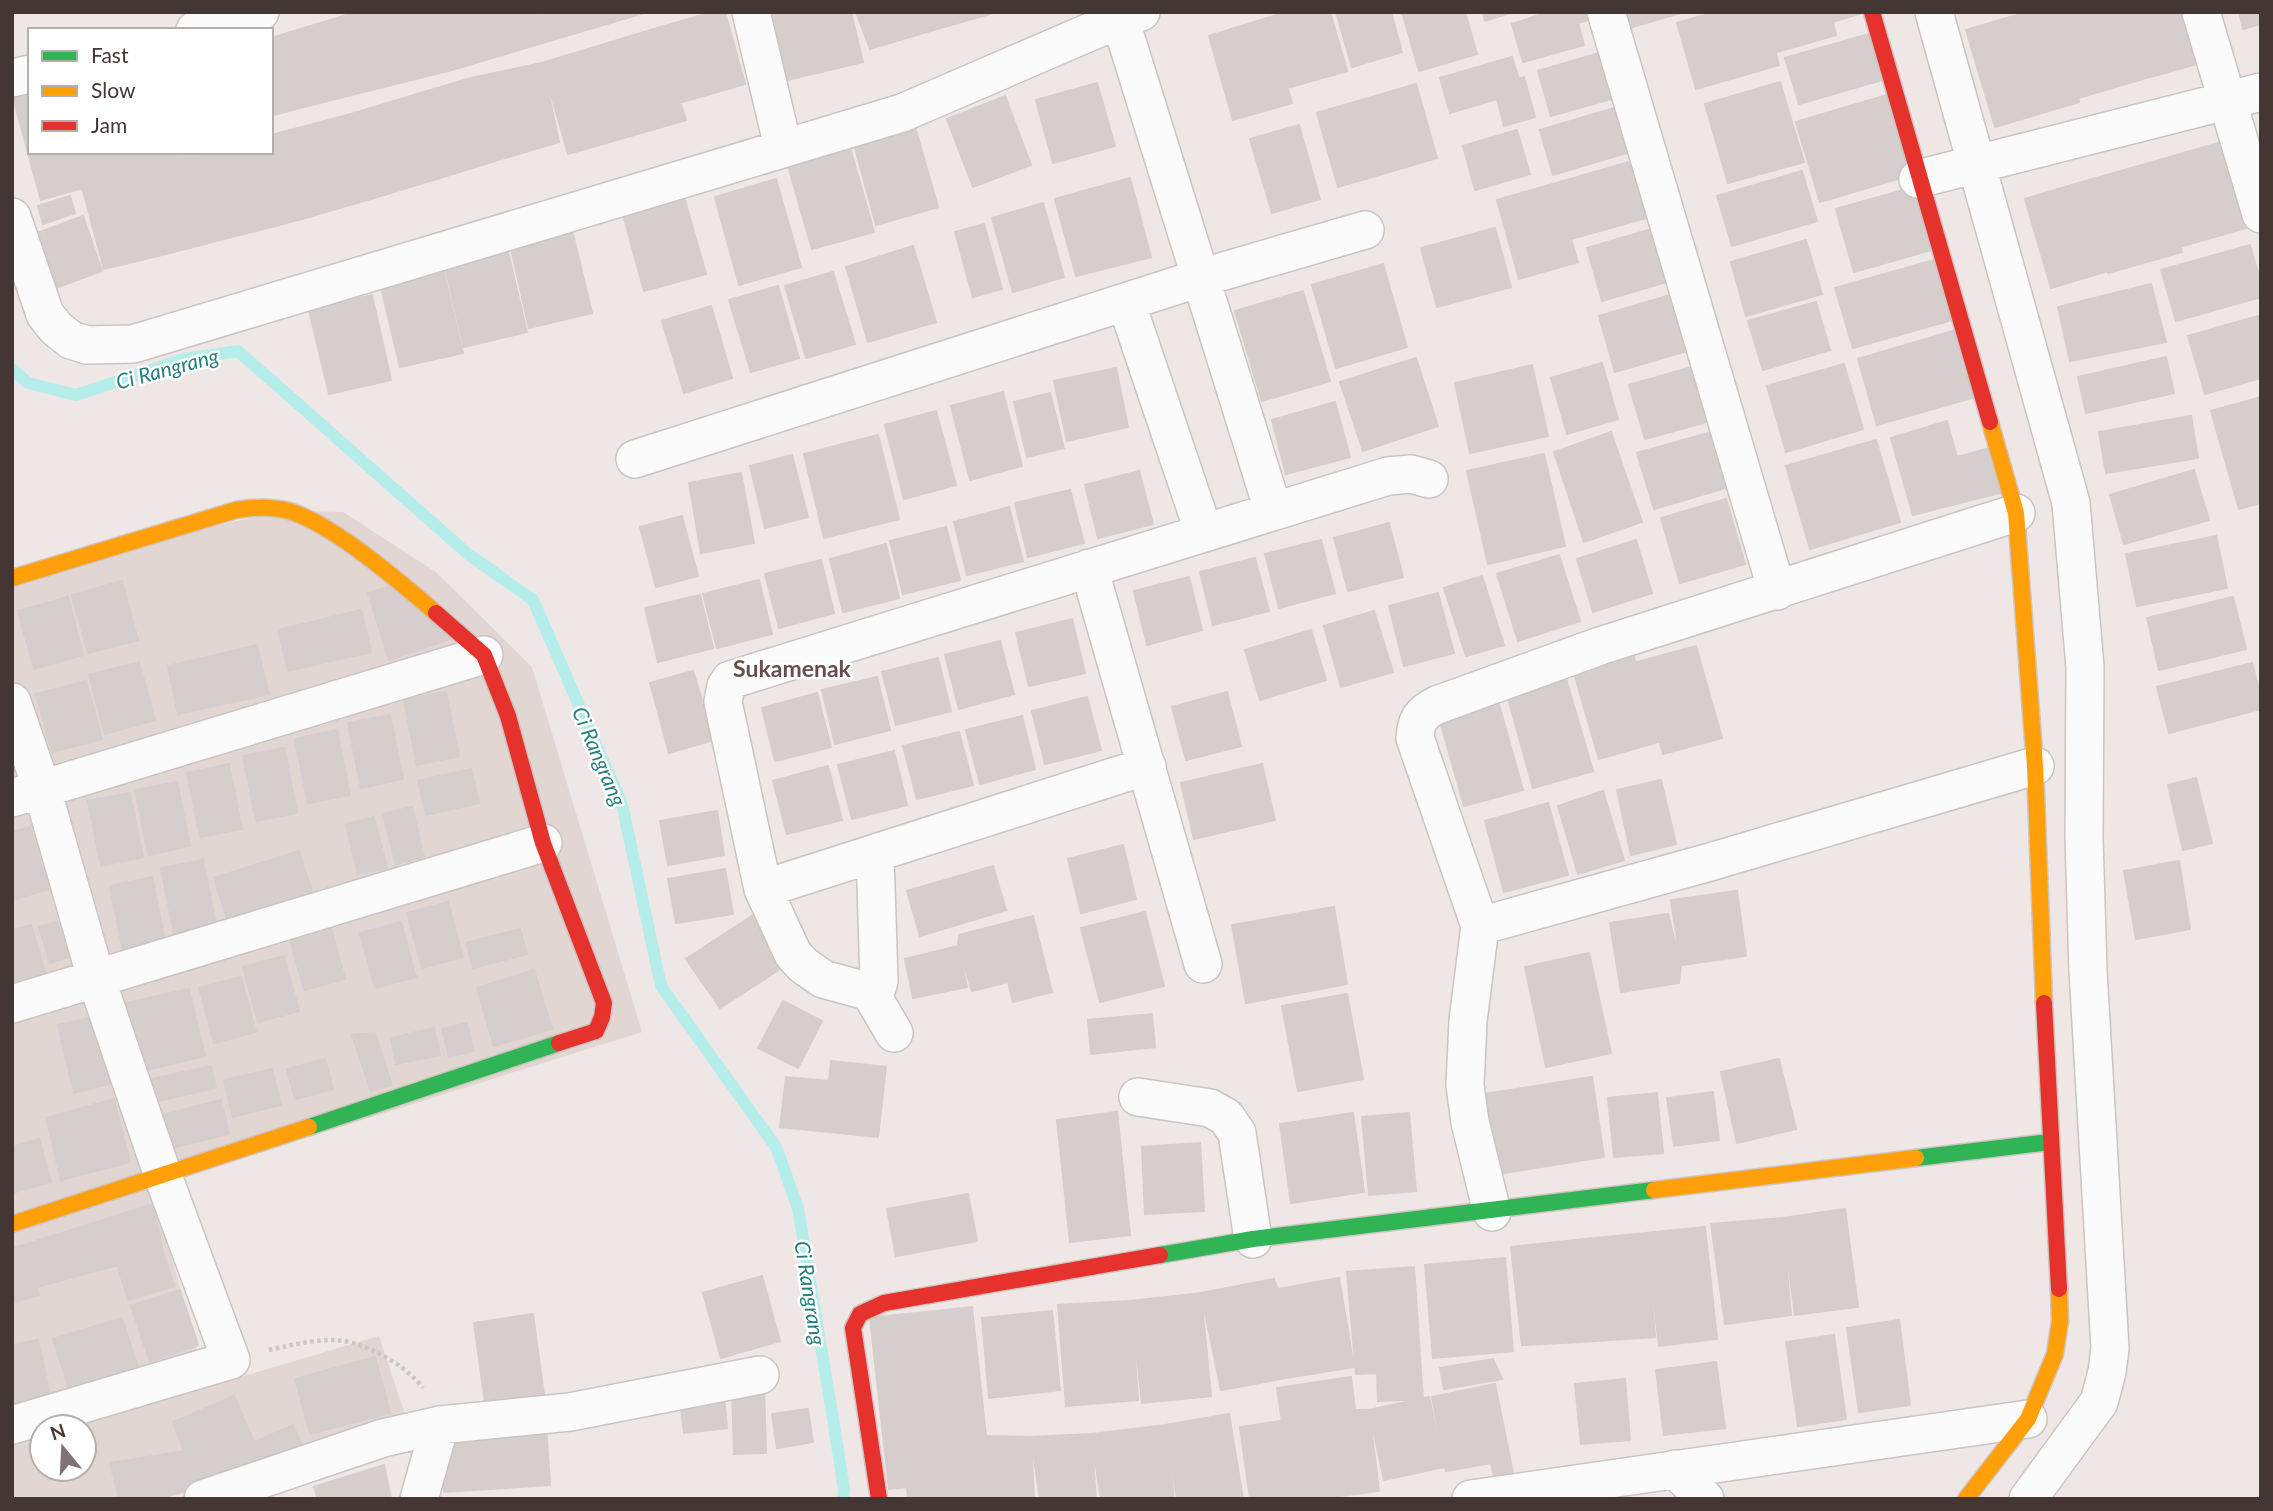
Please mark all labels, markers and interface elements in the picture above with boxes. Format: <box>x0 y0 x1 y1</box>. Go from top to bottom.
legend <box>28 28 273 154</box>
text: Fast <box>91 42 129 67</box>
text: Slow <box>91 77 136 102</box>
text: Jam <box>91 112 127 137</box>
water label: Ci Rangrang <box>113 342 222 394</box>
district label: Sukamenak <box>733 654 852 682</box>
water label: Ci Rangrang <box>568 703 632 810</box>
water label: Ci Rangrang <box>790 1239 832 1348</box>
north arrow <box>28 1413 98 1483</box>
text: N <box>47 1418 68 1445</box>

